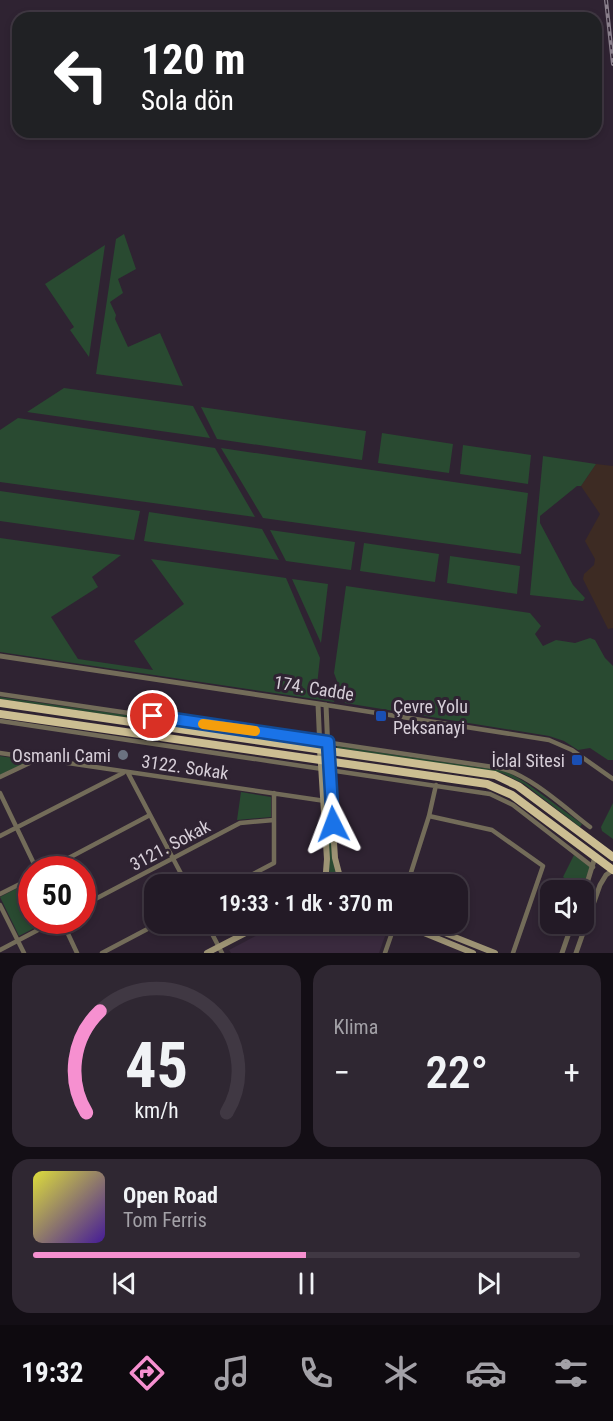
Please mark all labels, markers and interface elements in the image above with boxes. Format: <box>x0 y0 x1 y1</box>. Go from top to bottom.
text: 120 m <box>141 35 246 84</box>
icon: left <box>42 36 120 114</box>
text: Sola dön <box>141 85 234 117</box>
street label: 174. Cadde <box>273 671 355 705</box>
pin <box>127 690 178 741</box>
place label: Çevre Yolu Peksanayi <box>393 696 468 738</box>
icon: arrive <box>136 699 169 732</box>
marker: Çevre Yolu Peksanayi <box>374 709 388 723</box>
place label: Osmanlı Cami <box>12 745 111 766</box>
marker: Osmanlı Cami <box>116 748 130 762</box>
place label: İclal Sitesi <box>492 750 565 771</box>
street label: 3122. Sokak <box>140 751 230 783</box>
marker: İclal Sitesi <box>570 753 584 767</box>
position arrow <box>301 792 365 856</box>
street label: 3121. Sokak <box>126 815 214 875</box>
speed limit sign: 50 <box>18 856 96 934</box>
map controls <box>540 880 594 934</box>
button: sound <box>540 880 594 934</box>
text: 19:33 · 1 dk · 370 m <box>219 891 393 916</box>
text: Klima <box>334 1015 378 1039</box>
text: 45 <box>125 1029 188 1102</box>
text: 22° <box>425 1046 488 1099</box>
text: − <box>334 1053 350 1092</box>
text: + <box>564 1053 580 1092</box>
text: km/h <box>134 1098 178 1123</box>
text: Open Road <box>123 1183 218 1208</box>
text: Tom Ferris <box>123 1208 207 1232</box>
icon: previous <box>108 1267 141 1300</box>
icon: pause <box>290 1267 323 1300</box>
icon: next <box>472 1267 505 1300</box>
icon: directions <box>126 1352 168 1394</box>
icon: music <box>211 1352 253 1394</box>
icon: phone <box>295 1352 337 1394</box>
icon: climate <box>380 1352 422 1394</box>
icon: car <box>465 1352 507 1394</box>
icon: filters <box>550 1352 592 1394</box>
text: 19:32 <box>21 1357 83 1389</box>

